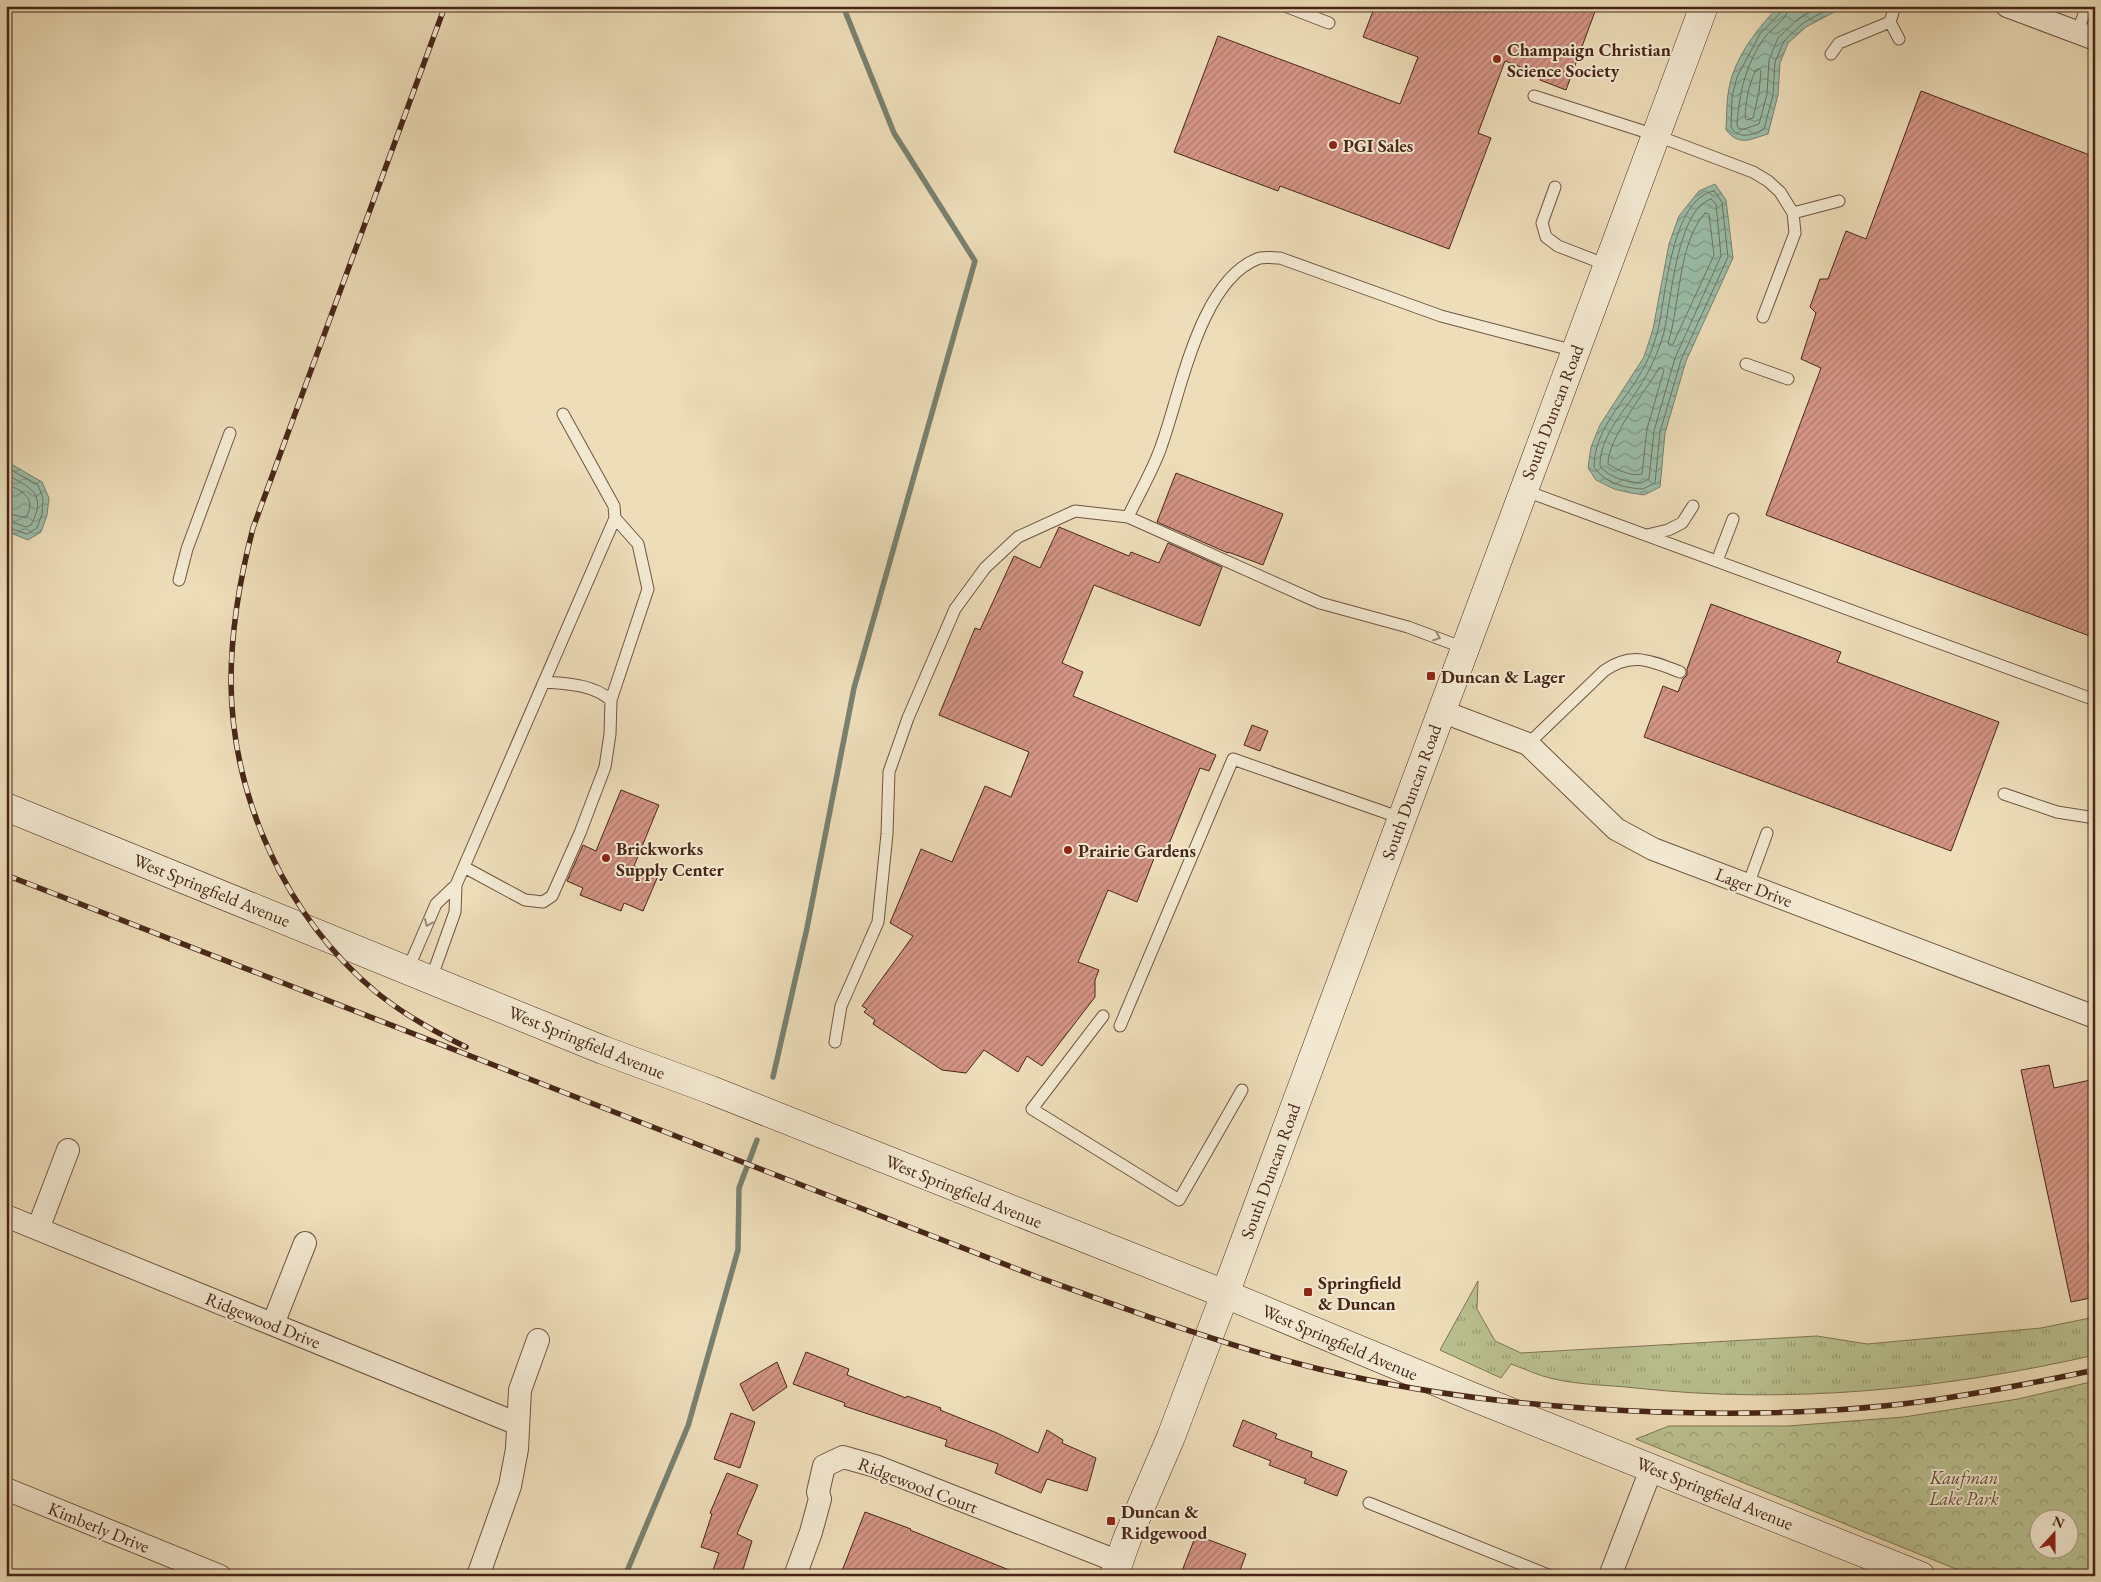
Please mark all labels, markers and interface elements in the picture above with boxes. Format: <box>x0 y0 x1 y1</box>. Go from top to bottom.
place label: Champaign Christian Science Society <box>1507 38 1671 82</box>
marker: Champaign Christian Science Society <box>1491 53 1503 65</box>
place label: PGI Sales <box>1343 134 1413 157</box>
marker: PGI Sales <box>1327 139 1339 151</box>
street label: South Duncan Road <box>1516 340 1589 483</box>
one-way arrow <box>1432 631 1440 641</box>
place label: Duncan & Lager <box>1441 665 1566 688</box>
marker: Duncan & Lager <box>1425 670 1437 682</box>
street label: South Duncan Road <box>1376 720 1447 863</box>
place label: Brickworks Supply Center <box>616 837 725 881</box>
place label: Prairie Gardens <box>1078 839 1196 862</box>
marker: Prairie Gardens <box>1062 844 1074 856</box>
street label: West Springfield Avenue <box>130 848 294 932</box>
marker: Brickworks Supply Center <box>600 852 612 864</box>
street label: Lager Drive <box>1712 862 1796 912</box>
one-way arrow <box>423 918 434 927</box>
street label: West Springfield Avenue <box>505 1000 669 1084</box>
street label: South Duncan Road <box>1235 1099 1306 1242</box>
street label: West Springfield Avenue <box>882 1149 1046 1233</box>
place label: Springfield & Duncan <box>1318 1271 1402 1315</box>
street label: Ridgewood Drive <box>202 1286 324 1354</box>
marker: Springfield & Duncan <box>1302 1286 1314 1298</box>
street label: West Springfield Avenue <box>1259 1299 1421 1385</box>
street label: West Springfield Avenue <box>1633 1451 1797 1535</box>
street label: Ridgewood Court <box>855 1452 981 1519</box>
park label: Kaufman Lake Park <box>1928 1466 1999 1510</box>
street label: Kimberly Drive <box>45 1496 153 1558</box>
place label: Duncan & Ridgewood <box>1121 1500 1207 1544</box>
north arrow <box>2028 1510 2078 1560</box>
text: N <box>2050 1511 2068 1533</box>
marker: Duncan & Ridgewood <box>1105 1515 1117 1527</box>

